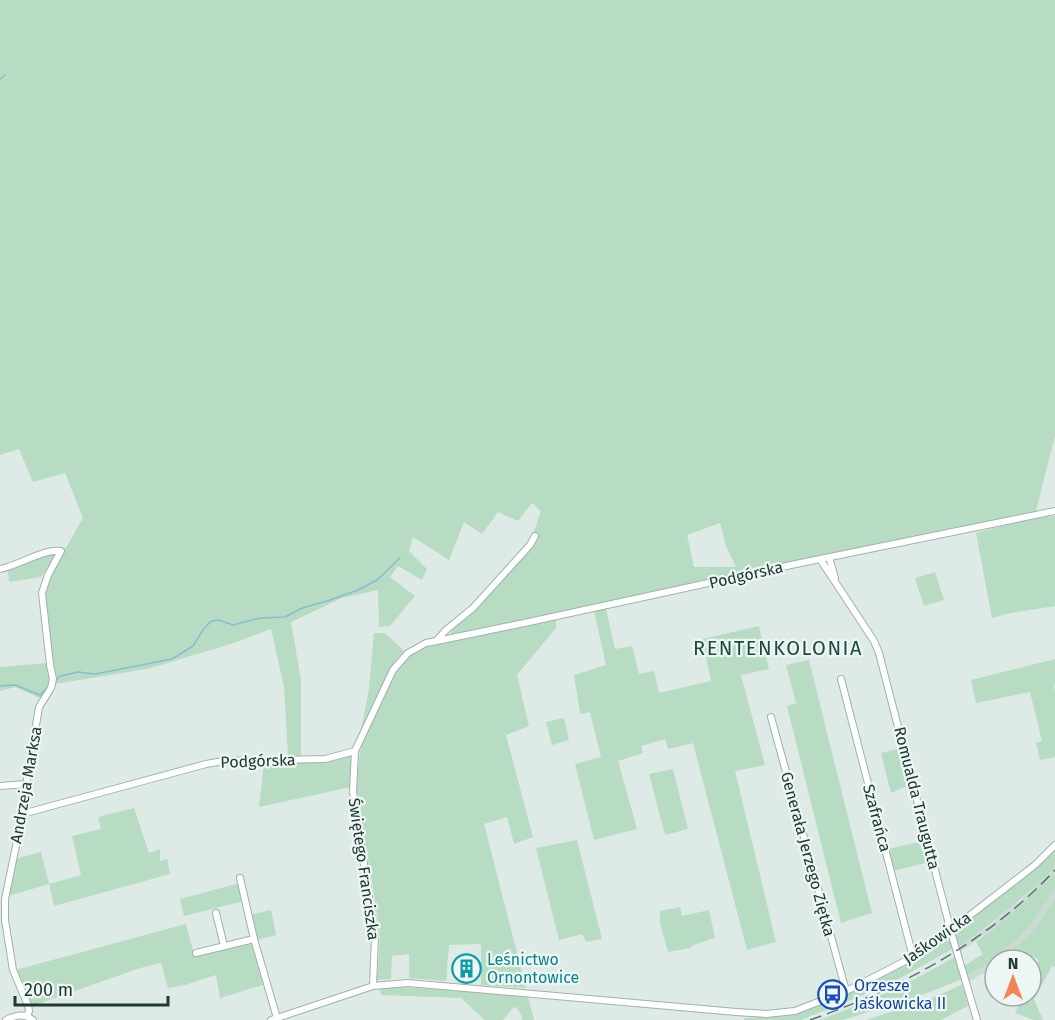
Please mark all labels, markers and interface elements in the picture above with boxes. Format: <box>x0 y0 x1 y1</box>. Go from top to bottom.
street label: Podgórska <box>707 557 785 593</box>
district label: RENTENKOLONIA <box>693 636 863 660</box>
street label: Andrzeja Marksa <box>6 725 46 845</box>
street label: Romualda Traugutta <box>890 725 944 871</box>
street label: Podgórska <box>220 750 296 772</box>
street label: Generała Jerzego Ziętka <box>777 770 839 938</box>
street label: Szafrańca <box>859 782 895 854</box>
street label: Świętego Franciszka <box>345 796 384 941</box>
street label: Jaśkowicka <box>899 908 975 968</box>
north arrow <box>983 948 1043 1008</box>
place label: Leśnictwo Ornontowice <box>487 950 579 987</box>
building icon: Leśnictwo Ornontowice <box>450 952 482 984</box>
text: N <box>1008 954 1018 973</box>
scale bar <box>15 969 168 1007</box>
place label: Orzesze Jaśkowicka II <box>854 976 946 1013</box>
bus stop icon: Orzesze Jaśkowicka II <box>817 978 849 1010</box>
text: 200 m <box>24 979 73 1001</box>

